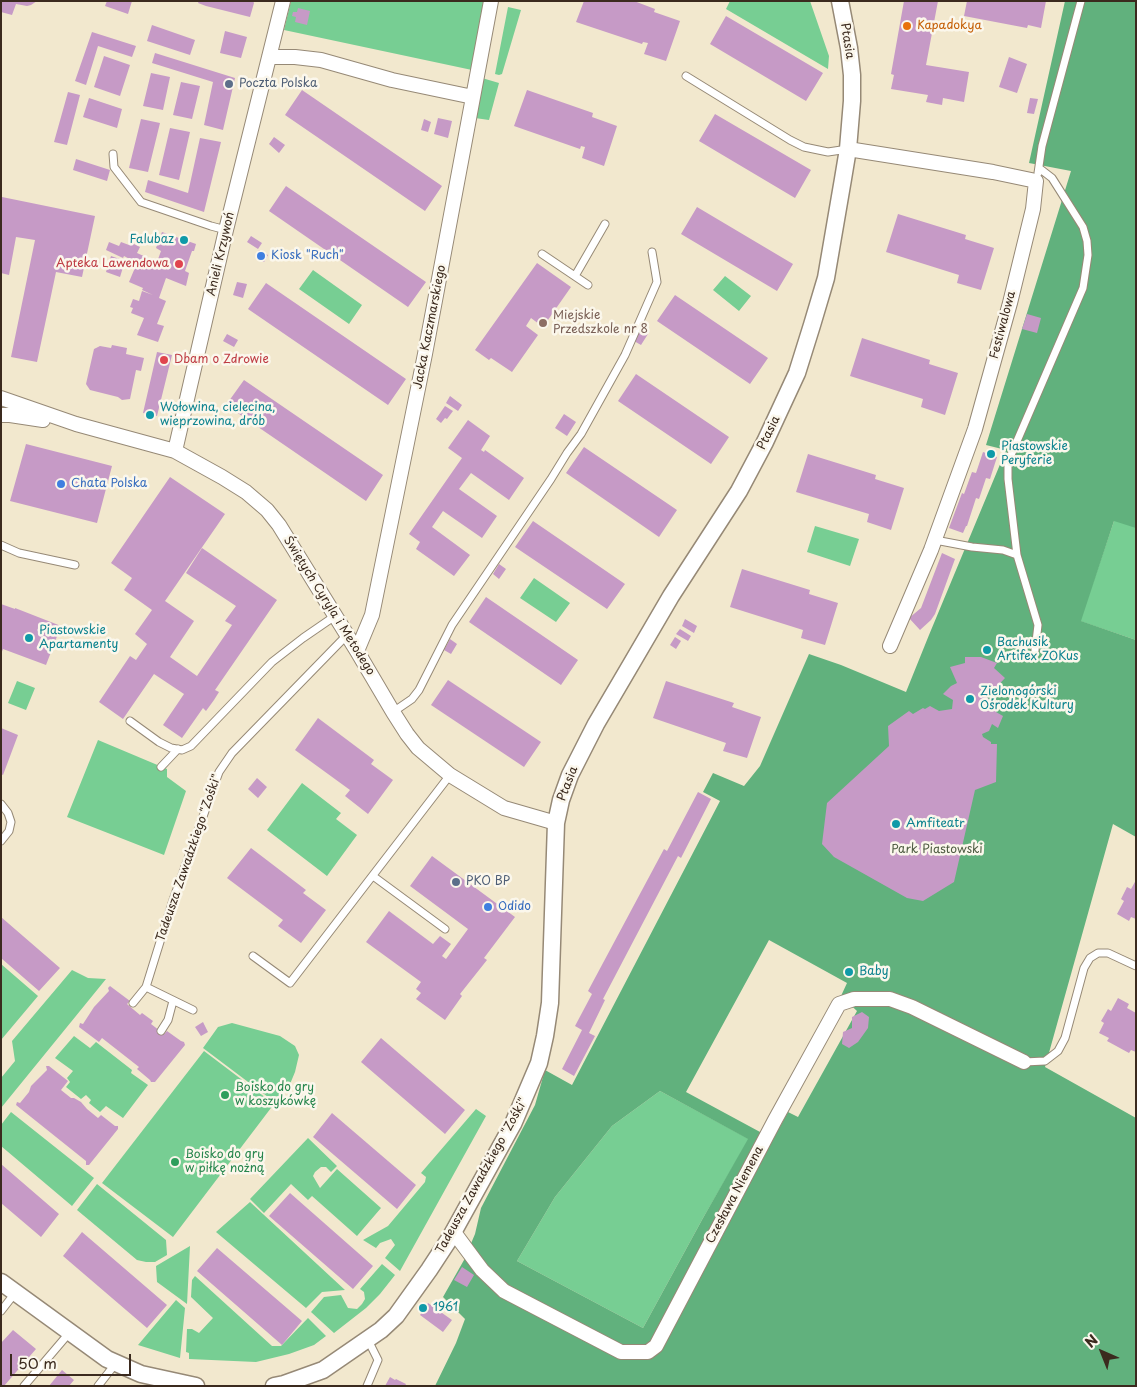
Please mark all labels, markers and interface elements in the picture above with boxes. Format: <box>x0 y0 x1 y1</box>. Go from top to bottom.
place label: Kapadokya <box>917 19 982 33</box>
marker: Kapadokya <box>901 20 913 32</box>
street label: Ptasia <box>837 22 857 60</box>
place label: Poczta Polska <box>239 77 317 91</box>
marker: Poczta Polska <box>223 78 235 90</box>
street label: Anieli Krzywoń <box>204 211 238 297</box>
place label: Falubaz <box>130 233 174 247</box>
marker: Falubaz <box>178 234 190 246</box>
place label: Kiosk "Ruch" <box>271 249 344 263</box>
marker: Kiosk "Ruch" <box>255 250 267 262</box>
place label: Apteka Lawendowa <box>56 257 169 271</box>
marker: Apteka Lawendowa <box>173 258 185 270</box>
street label: Jacka Kaczmarskiego <box>411 264 449 390</box>
street label: Festiwalowa <box>987 289 1019 361</box>
place label: Miejskie Przedszkole nr 8 <box>553 309 648 337</box>
marker: Miejskie Przedszkole nr 8 <box>537 317 549 329</box>
place label: Dbam o Zdrowie <box>174 353 269 367</box>
marker: Dbam o Zdrowie <box>158 354 170 366</box>
place label: Wołowina, cielecina, wieprzowina, drób <box>160 401 276 429</box>
marker: Wołowina, cielecina, wieprzowina, drób <box>144 409 156 421</box>
street label: Ptasia <box>755 414 783 452</box>
place label: Piastowskie Peryferie <box>1001 440 1068 468</box>
marker: Piastowskie Peryferie <box>985 448 997 460</box>
place label: Chata Polska <box>71 477 147 491</box>
marker: Chata Polska <box>55 478 67 490</box>
street label: Świętych Cyryla i Metodego <box>280 534 378 678</box>
place label: Piastowskie Apartamenty <box>39 624 118 652</box>
marker: Piastowskie Apartamenty <box>23 632 35 644</box>
place label: Bachusik Artifex ZOKus <box>997 636 1079 664</box>
marker: Bachusik Artifex ZOKus <box>981 644 993 656</box>
place label: Zielonogórski Ośrodek Kultury <box>980 685 1074 713</box>
marker: Zielonogórski Ośrodek Kultury <box>964 693 976 705</box>
street label: Ptasia <box>555 764 581 804</box>
street label: Tadeusza Zawadzkiego "Zośki" <box>154 772 224 944</box>
place label: Amfiteatr <box>906 817 964 831</box>
marker: Amfiteatr <box>890 818 902 830</box>
park label: Park Piastowski <box>891 843 983 857</box>
place label: PKO BP <box>466 875 510 889</box>
marker: PKO BP <box>450 876 462 888</box>
place label: Odido <box>498 900 531 914</box>
marker: Odido <box>482 901 494 913</box>
place label: Baby <box>859 965 889 979</box>
marker: Baby <box>843 966 855 978</box>
place label: Boisko do gry w koszykówkę <box>235 1081 316 1109</box>
marker: Boisko do gry w koszykówkę <box>219 1089 231 1101</box>
street label: Tadeusza Zawadzkiego "Zośki" <box>433 1096 531 1256</box>
street label: Czesława Niemena <box>703 1144 767 1246</box>
place label: Boisko do gry w piłkę nożną <box>185 1148 264 1176</box>
marker: Boisko do gry w piłkę nożną <box>169 1156 181 1168</box>
place label: 1961 <box>433 1301 458 1315</box>
marker: 1961 <box>417 1302 429 1314</box>
north arrow <box>1077 1327 1127 1377</box>
text: N <box>1080 1329 1103 1352</box>
scale bar <box>12 1344 134 1376</box>
text: 50 m <box>18 1351 57 1374</box>

